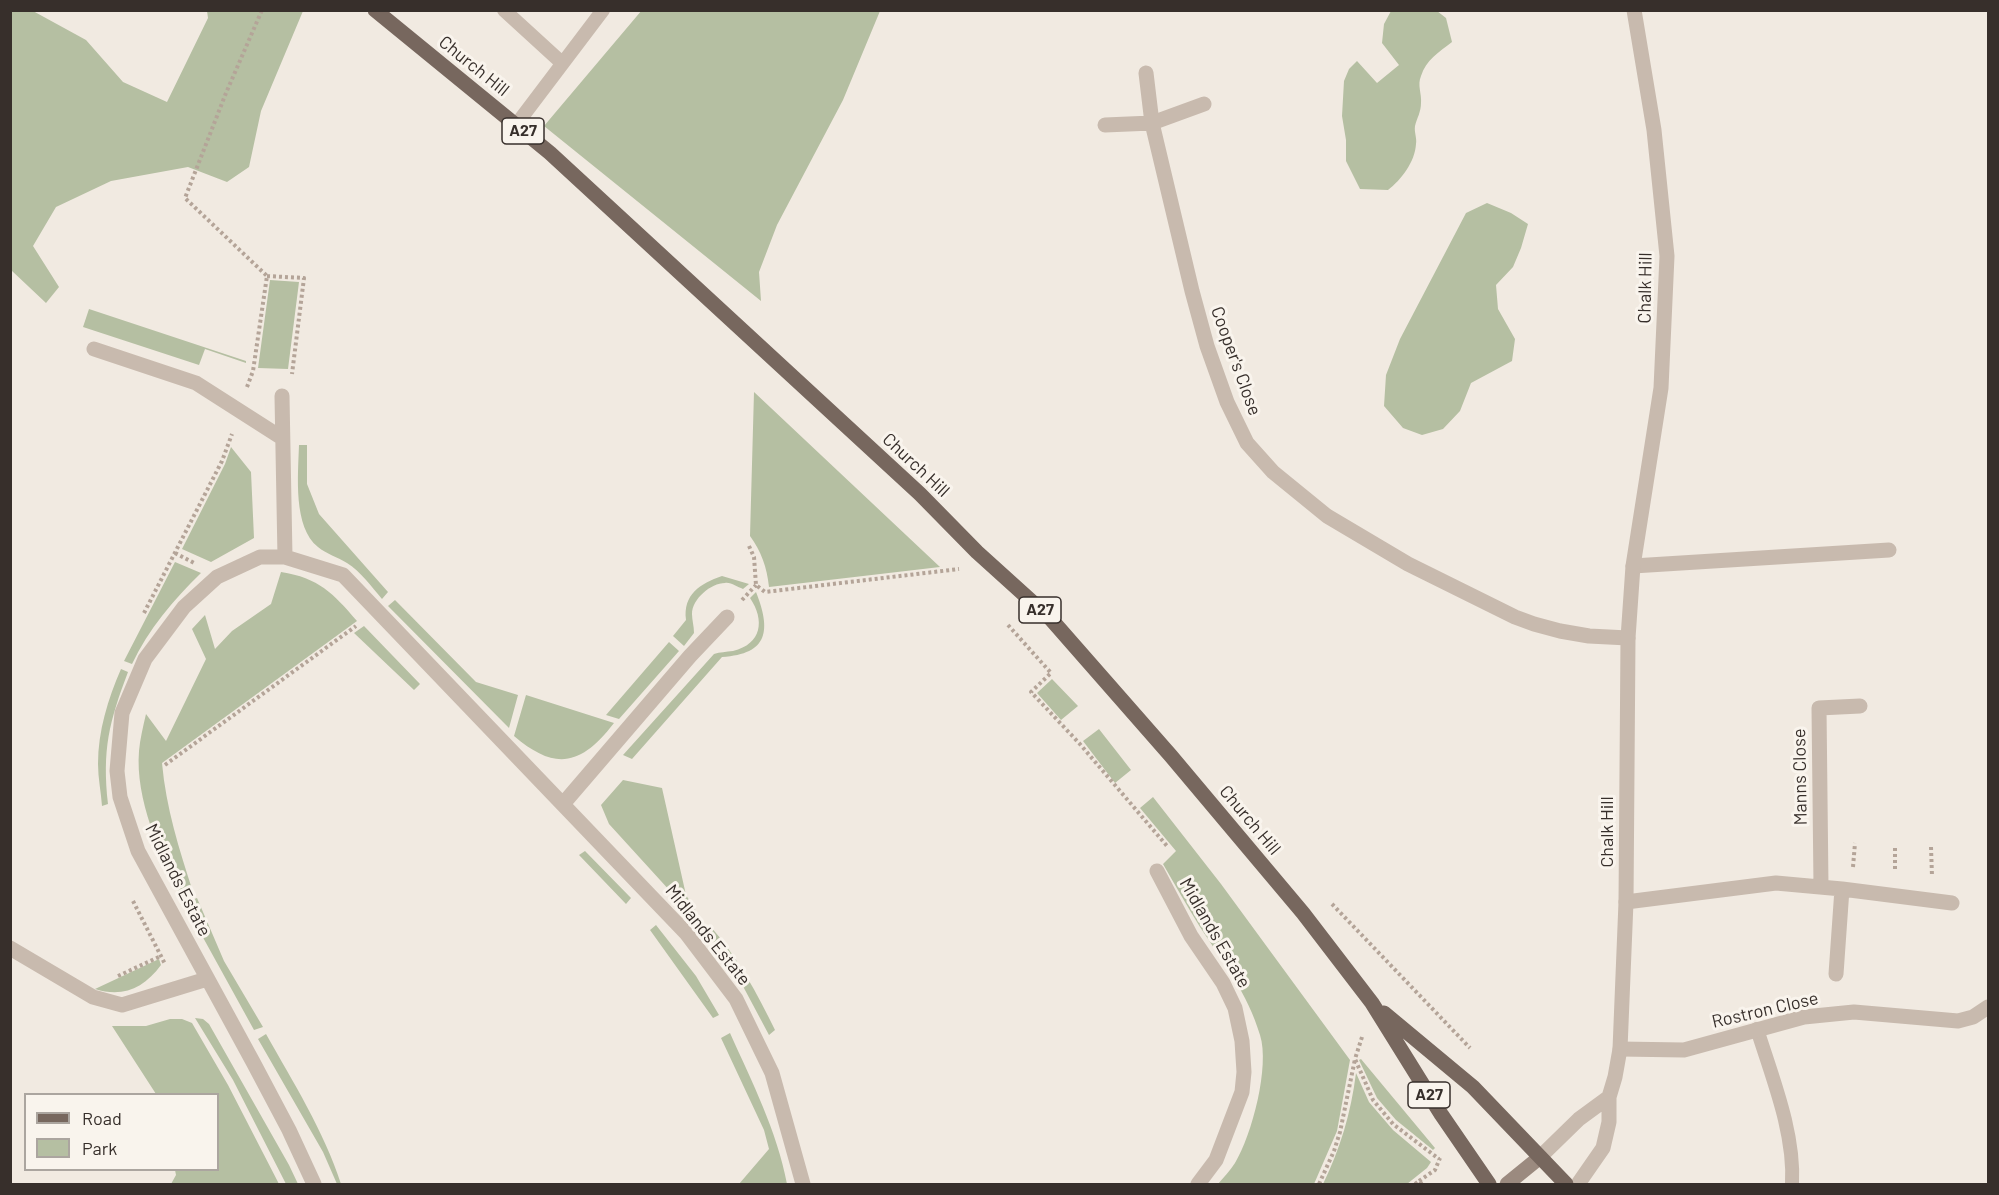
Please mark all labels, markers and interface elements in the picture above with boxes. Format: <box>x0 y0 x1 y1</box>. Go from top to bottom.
street label: Church Hill <box>435 31 513 101</box>
road number: A27 <box>502 118 544 144</box>
street label: Chalk Hill <box>1634 252 1656 324</box>
street label: Cooper's Close <box>1206 304 1266 418</box>
street label: Church Hill <box>878 428 954 502</box>
road number: A27 <box>1019 597 1061 623</box>
street label: Manns Close <box>1788 728 1812 826</box>
street label: Church Hill <box>1215 781 1285 859</box>
street label: Chalk Hill <box>1596 796 1618 868</box>
street label: Midlands Estate <box>140 820 216 940</box>
street label: Midlands Estate <box>1175 874 1255 992</box>
street label: Midlands Estate <box>661 880 755 990</box>
street label: Rostron Close <box>1710 987 1820 1033</box>
road number: A27 <box>1408 1082 1450 1108</box>
legend <box>24 1093 219 1171</box>
text: Road <box>82 1107 122 1129</box>
text: Park <box>82 1137 117 1159</box>

